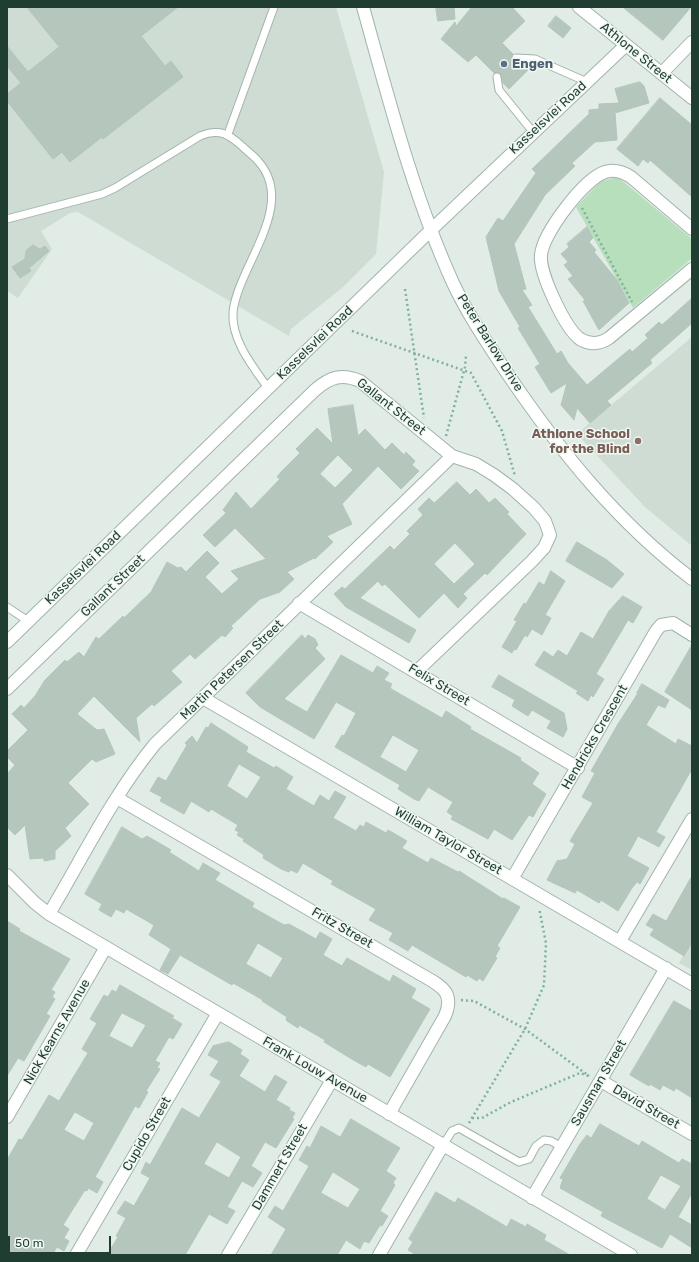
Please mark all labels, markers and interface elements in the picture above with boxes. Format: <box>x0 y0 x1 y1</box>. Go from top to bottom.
street label: Athlone Street <box>597 19 675 87</box>
place label: Engen <box>512 56 553 72</box>
marker: Engen <box>499 59 509 69</box>
street label: Kasselsvlei Road <box>506 78 590 158</box>
street label: Peter Barlow Drive <box>454 291 526 395</box>
street label: Kasselsvlei Road <box>274 303 356 383</box>
street label: Gallant Street <box>353 375 429 439</box>
place label: Athlone School for the Blind <box>532 426 630 457</box>
marker: Athlone School for the Blind <box>633 436 643 446</box>
street label: Kasselsvlei Road <box>42 528 124 608</box>
street label: Gallant Street <box>78 552 148 620</box>
street label: Martin Petersen Street <box>177 617 287 723</box>
street label: Felix Street <box>405 661 473 709</box>
street label: Hendricks Crescent <box>559 682 631 792</box>
street label: William Taylor Street <box>391 804 505 878</box>
street label: Fritz Street <box>309 904 375 952</box>
street label: Nick Kearns Avenue <box>20 976 94 1088</box>
street label: Frank Louw Avenue <box>260 1034 370 1106</box>
street label: Sausman Street <box>568 1037 630 1129</box>
street label: David Street <box>610 1082 682 1132</box>
street label: Cupido Street <box>119 1094 175 1174</box>
street label: Dammert Street <box>249 1121 311 1213</box>
scale bar <box>10 1228 113 1254</box>
text: 50 m <box>15 1236 43 1250</box>

